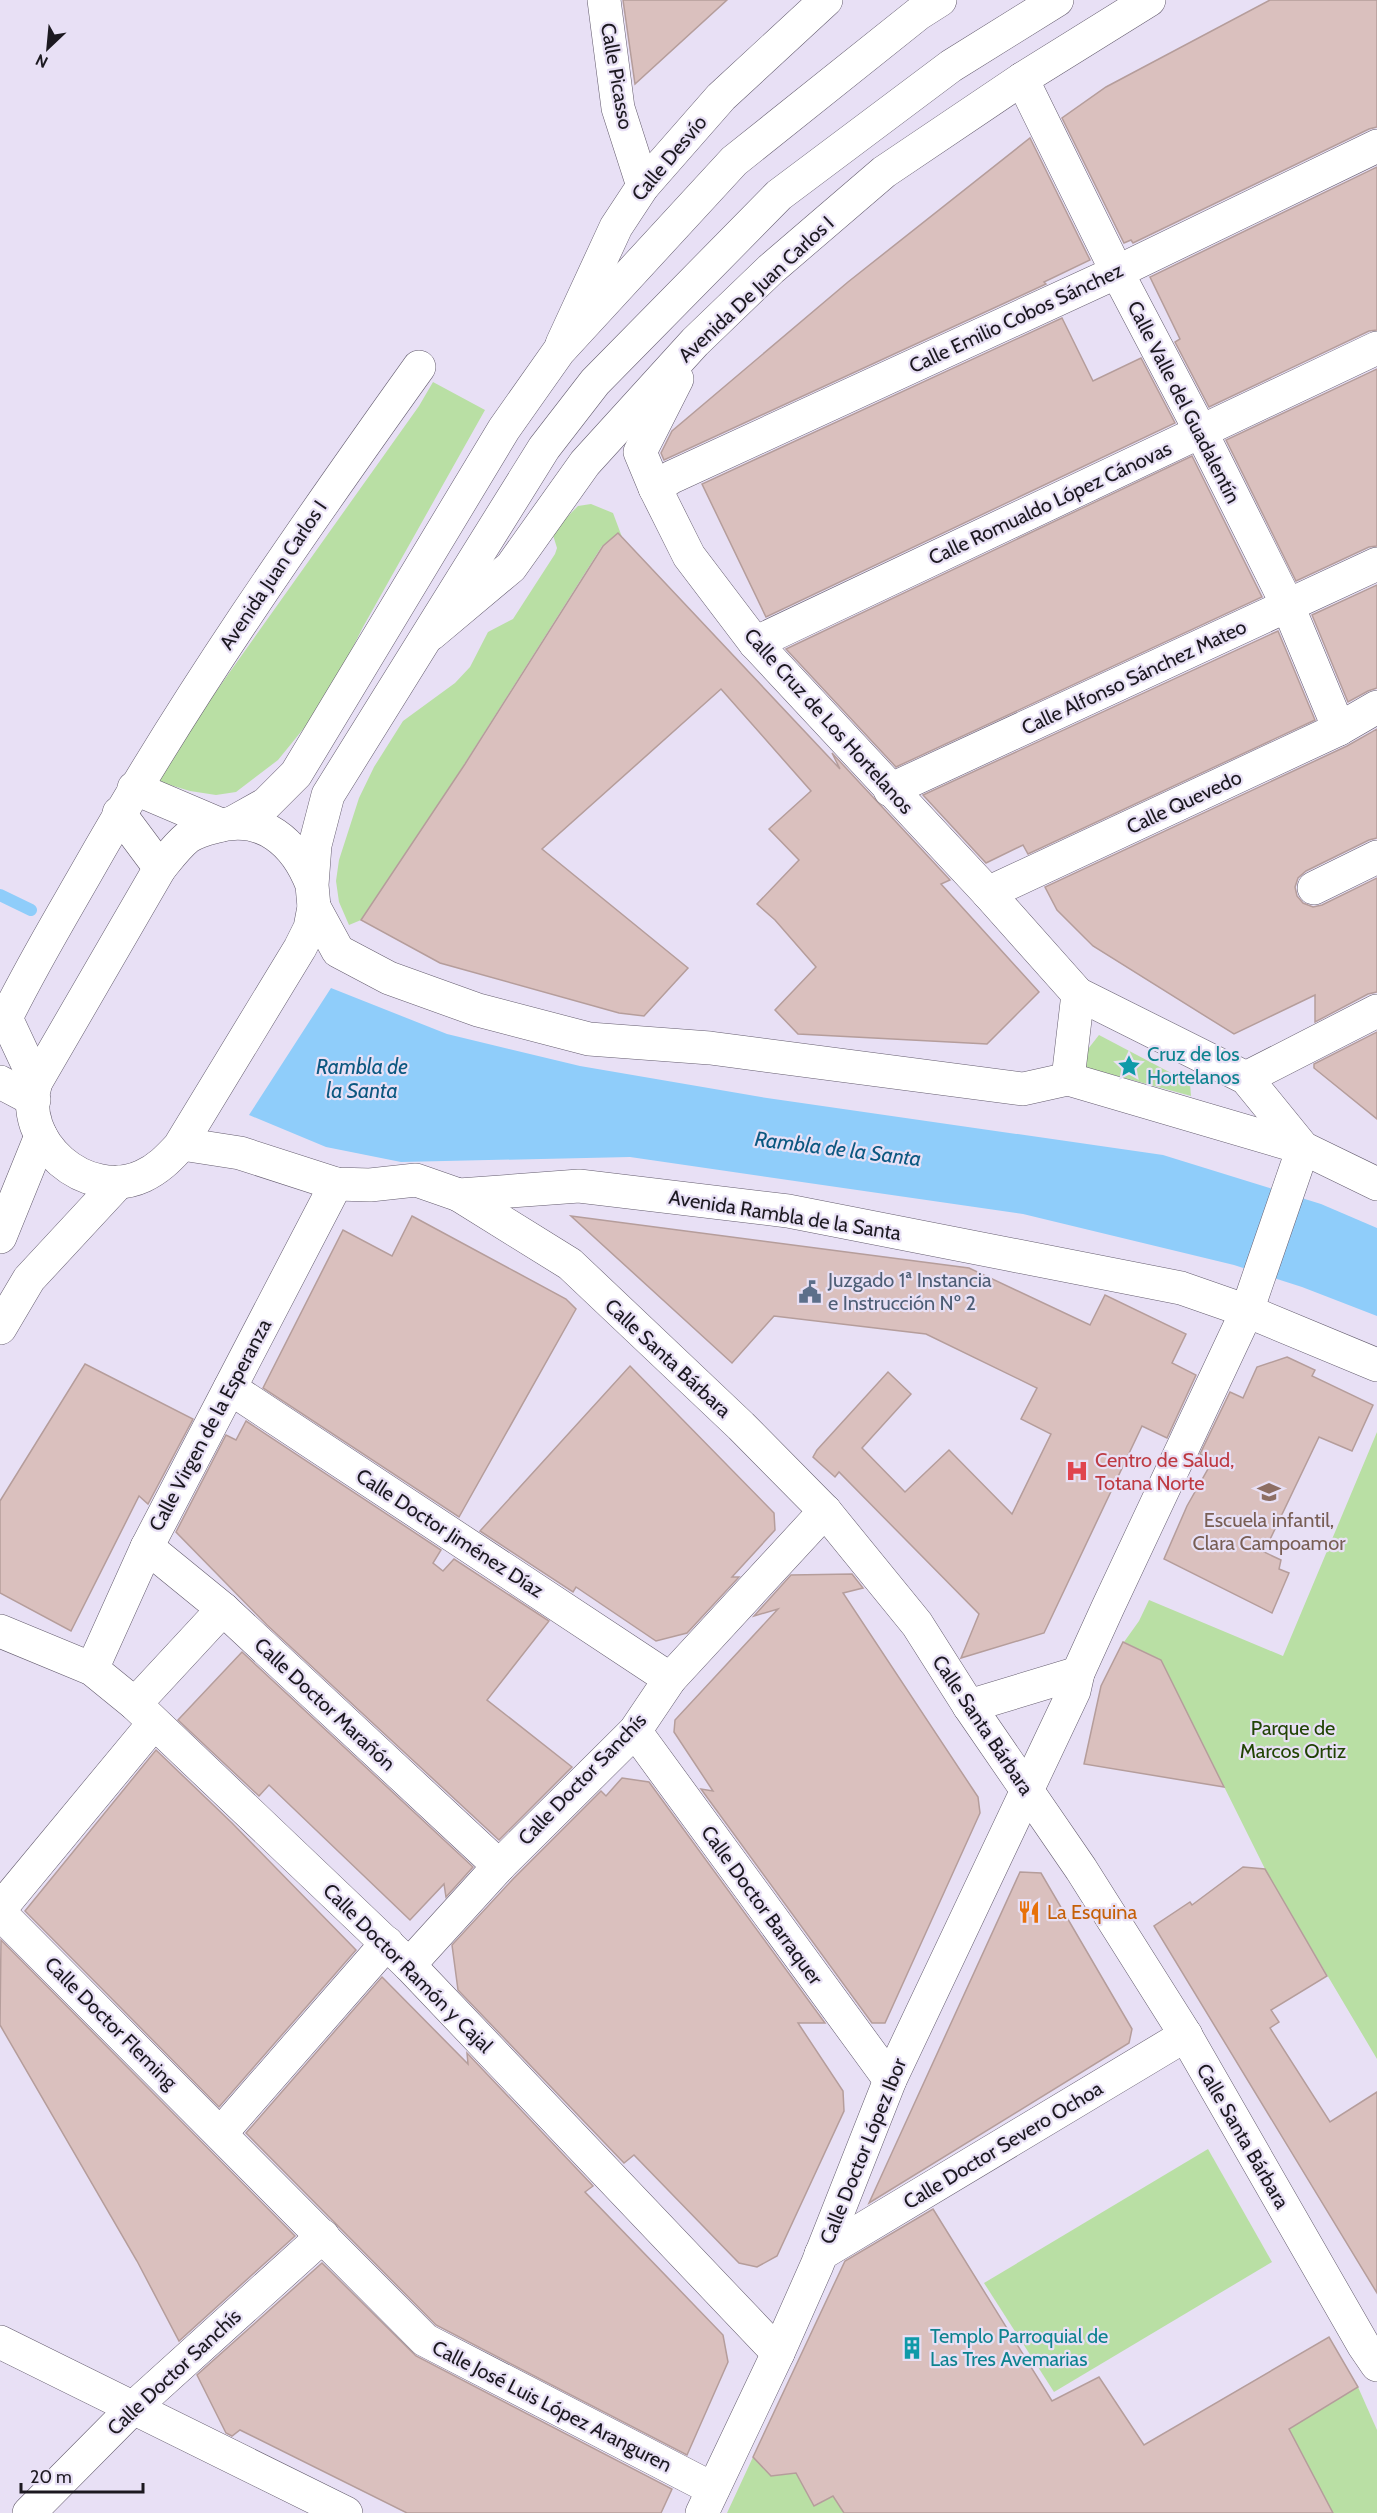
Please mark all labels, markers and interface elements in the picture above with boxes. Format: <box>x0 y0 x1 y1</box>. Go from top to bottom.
north arrow <box>18 18 78 78</box>
street label: Calle Picasso <box>596 21 638 131</box>
text: N <box>32 50 51 72</box>
street label: Calle Desvío <box>626 110 712 206</box>
street label: Avenida De Juan Carlos I <box>673 211 839 367</box>
street label: Calle Emilio Cobos Sánchez <box>905 258 1127 378</box>
street label: Calle Valle del Guadalentín <box>1123 297 1245 507</box>
street label: Calle Romualdo López Cánovas <box>925 436 1175 570</box>
street label: Avenida Juan Carlos I <box>214 496 332 654</box>
street label: Calle Alfonso Sánchez Mateo <box>1018 614 1250 740</box>
street label: Calle Cruz de Los Hortelanos <box>739 623 919 819</box>
street label: Calle Quevedo <box>1123 765 1245 839</box>
place label: Cruz de los Hortelanos <box>1147 1042 1240 1089</box>
place icon: Cruz de los Hortelanos <box>1116 1053 1142 1079</box>
water label: Rambla de la Santa <box>316 1054 408 1103</box>
water label: Rambla de la Santa <box>753 1126 923 1171</box>
street label: Avenida Rambla de la Santa <box>667 1185 903 1245</box>
place label: Juzgado 1ª Instancia e Instrucción Nº 2 <box>827 1268 992 1315</box>
public building icon: Juzgado 1ª Instancia e Instrucción Nº 2 <box>797 1279 823 1305</box>
street label: Calle Santa Bárbara <box>600 1293 736 1423</box>
street label: Calle Virgen de la Esperanza <box>144 1315 276 1535</box>
place label: Centro de Salud, Totana Norte <box>1095 1448 1234 1495</box>
hospital icon: Centro de Salud, Totana Norte <box>1064 1458 1090 1484</box>
street label: Calle Doctor Jiménez Díaz <box>352 1463 548 1603</box>
school or university icon: Escuela infantil, Clara Campoamor <box>1256 1479 1282 1505</box>
place label: Escuela infantil, Clara Campoamor <box>1193 1508 1346 1555</box>
street label: Calle Doctor Marañón <box>250 1633 400 1775</box>
street label: Calle Santa Bárbara <box>927 1651 1039 1800</box>
street label: Calle Doctor Sanchís <box>513 1708 651 1850</box>
park label: Parque de Marcos Ortiz <box>1240 1716 1346 1763</box>
street label: Calle Doctor Barraquer <box>696 1821 828 1990</box>
street label: Calle Doctor Ramón y Cajal <box>318 1878 498 2058</box>
restaurant icon: La Esquina <box>1016 1899 1042 1925</box>
place label: La Esquina <box>1047 1900 1137 1924</box>
street label: Calle Doctor Fleming <box>40 1952 183 2095</box>
street label: Calle Doctor López Ibor <box>815 2054 912 2247</box>
street label: Calle Santa Bárbara <box>1192 2059 1294 2213</box>
street label: Calle Doctor Severo Ochoa <box>899 2076 1107 2214</box>
street label: Calle Doctor Sanchís <box>102 2304 246 2440</box>
place label: Templo Parroquial de Las Tres Avemarias <box>930 2324 1108 2371</box>
street label: Calle José Luis López Aranguren <box>428 2335 676 2477</box>
building icon: Templo Parroquial de Las Tres Avemarias <box>899 2335 925 2361</box>
scale bar <box>21 2456 142 2494</box>
text: 20 m <box>30 2466 72 2488</box>

